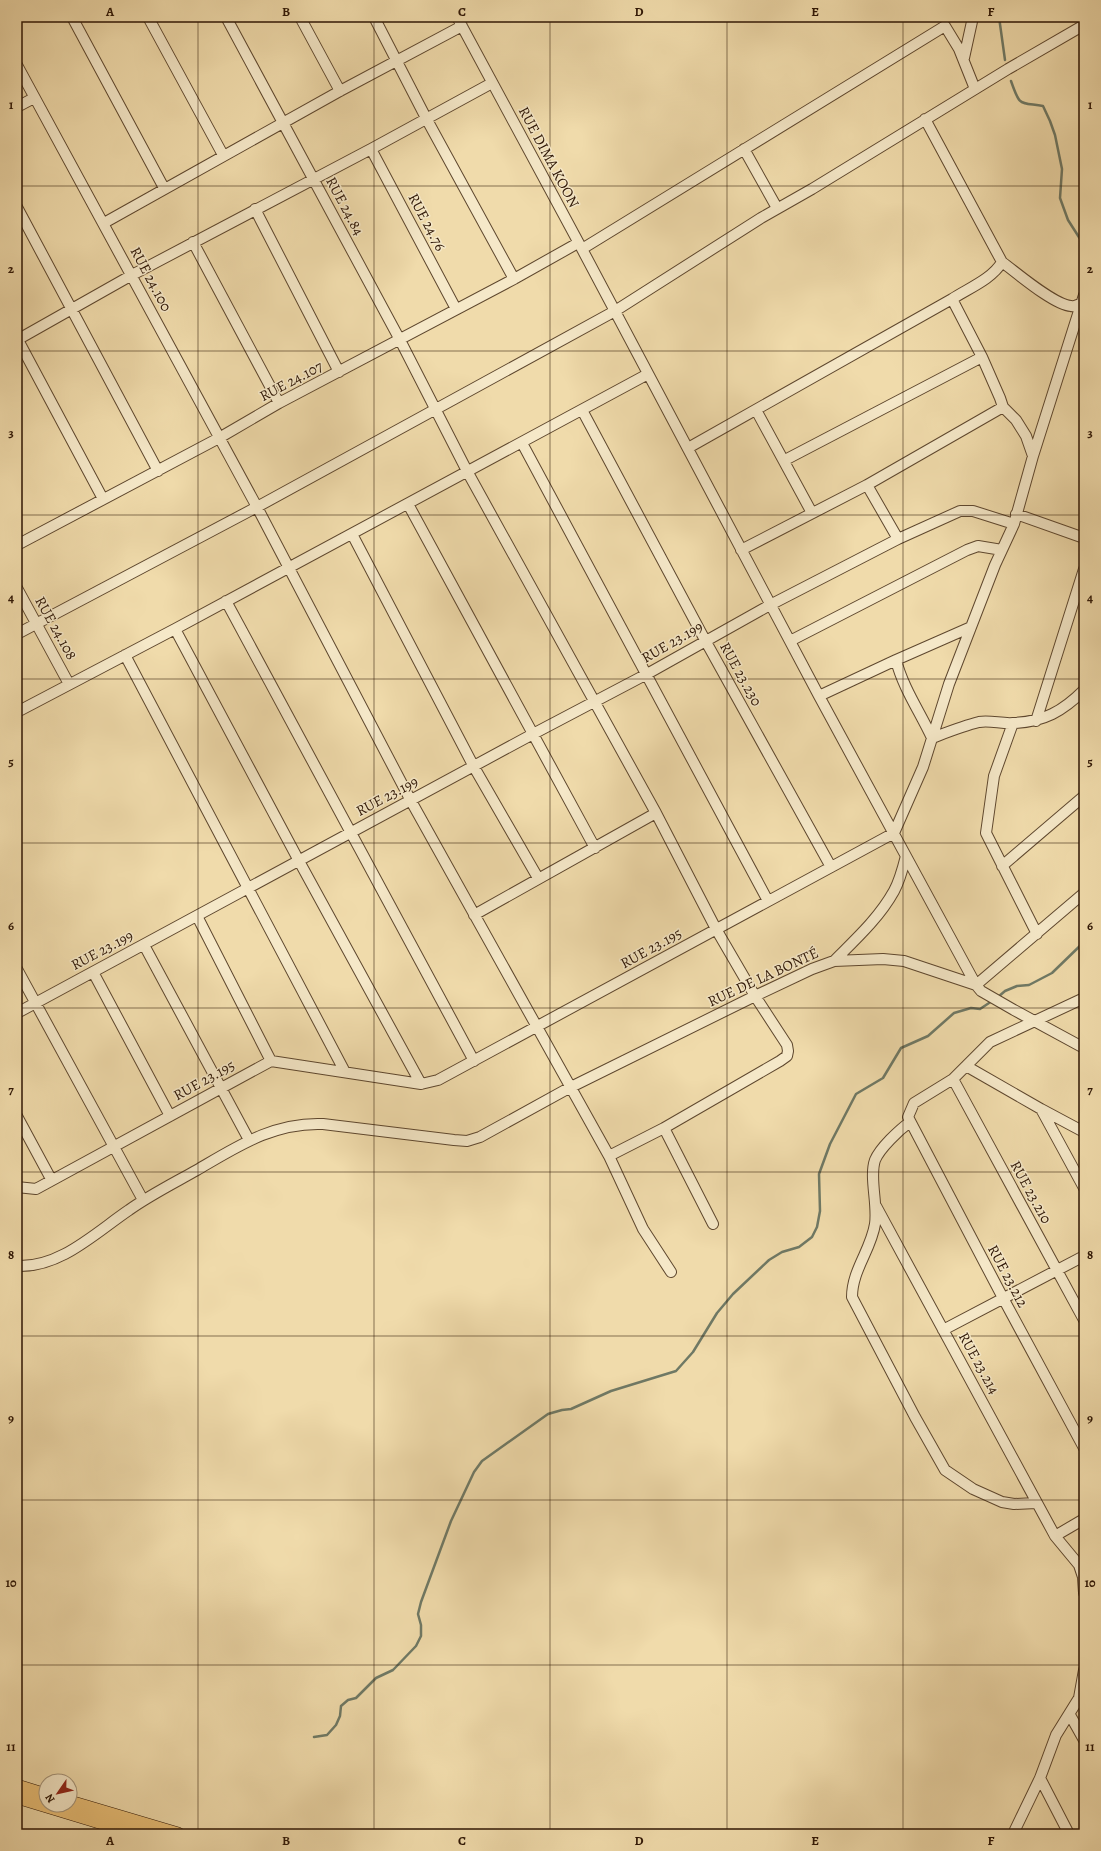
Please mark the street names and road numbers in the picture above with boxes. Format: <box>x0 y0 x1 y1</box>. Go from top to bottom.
street label: RUE DIMA KOON <box>514 103 584 211</box>
street label: RUE 24.84 <box>321 173 369 239</box>
street label: RUE 24.76 <box>403 190 451 254</box>
street label: RUE 24.100 <box>126 243 176 315</box>
street label: RUE 24.107 <box>256 356 327 406</box>
street label: RUE 24.108 <box>30 593 82 663</box>
street label: RUE 23.199 <box>638 616 706 668</box>
street label: RUE 23.230 <box>715 638 767 710</box>
street label: RUE 23.199 <box>352 771 422 821</box>
street label: RUE 23.195 <box>617 923 685 973</box>
street label: RUE 23.199 <box>67 925 137 975</box>
street label: RUE DE LA BONTÉ <box>704 943 822 1011</box>
street label: RUE 23.195 <box>170 1055 238 1105</box>
street label: RUE 23.210 <box>1006 1157 1056 1227</box>
street label: RUE 23.212 <box>983 1241 1033 1311</box>
street label: RUE 23.214 <box>954 1328 1004 1398</box>

